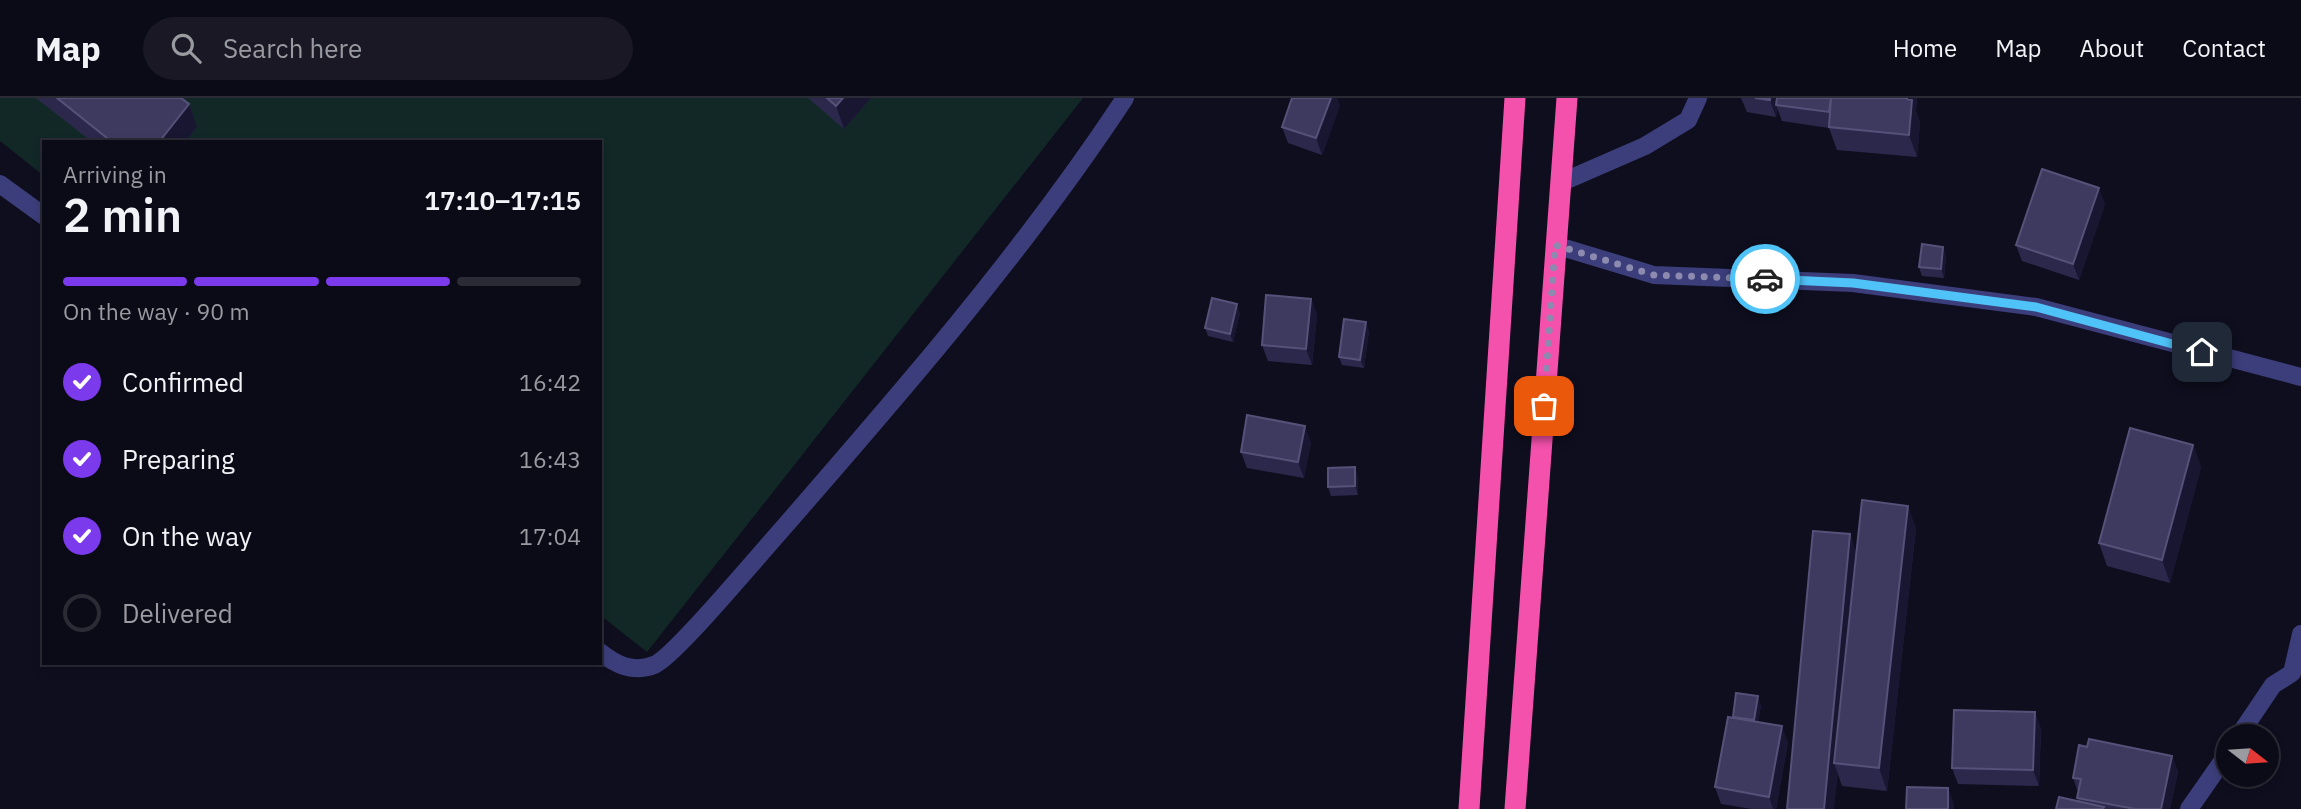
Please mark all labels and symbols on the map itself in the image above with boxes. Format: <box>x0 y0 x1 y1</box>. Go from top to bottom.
courier <box>1730 244 1800 314</box>
pin <box>2172 322 2232 382</box>
pin <box>1514 376 1574 436</box>
north arrow <box>2216 724 2278 788</box>

